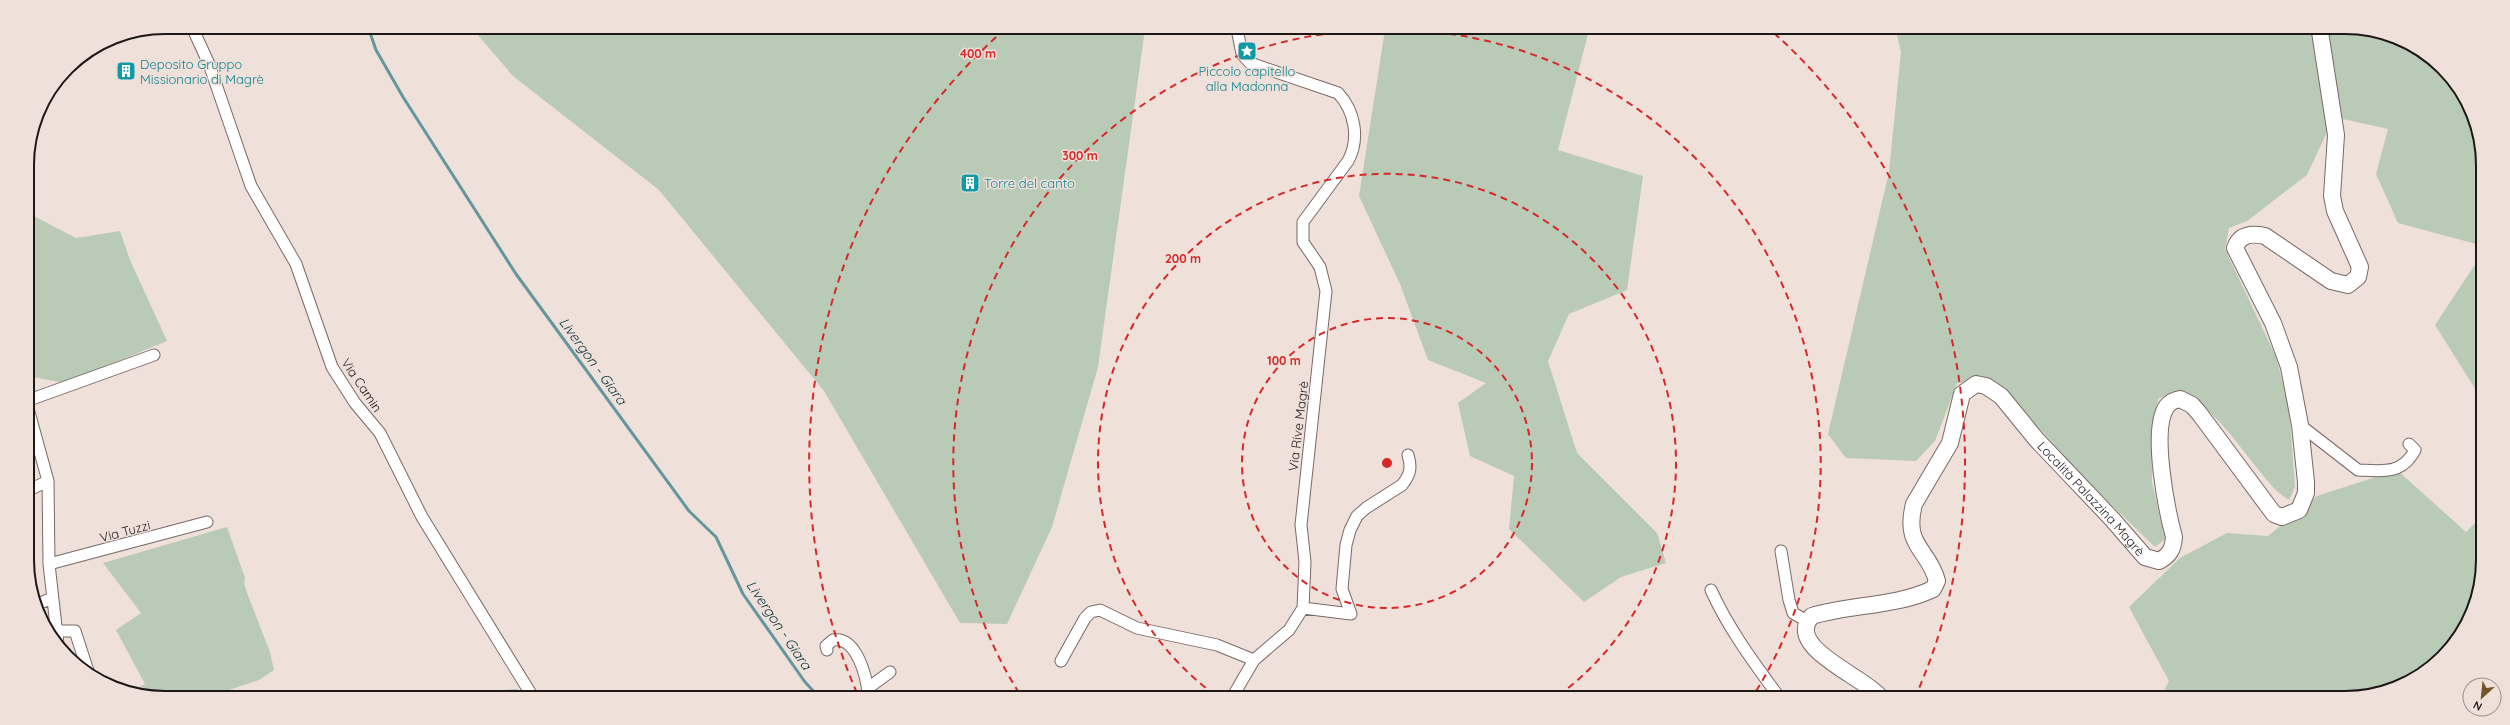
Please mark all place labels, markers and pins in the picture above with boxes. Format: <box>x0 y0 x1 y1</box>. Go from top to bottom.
place icon: Piccolo capitello alla Madonna <box>1236 40 1258 62</box>
place label: Deposito Gruppo Missionario di Magrè <box>140 56 264 87</box>
building icon: Deposito Gruppo Missionario di Magrè <box>115 60 137 82</box>
place label: Piccolo capitello alla Madonna <box>1199 63 1296 94</box>
building icon: Torre del canto <box>959 172 981 194</box>
place label: Torre del canto <box>984 175 1075 191</box>
centre of rings <box>1380 456 1394 470</box>

